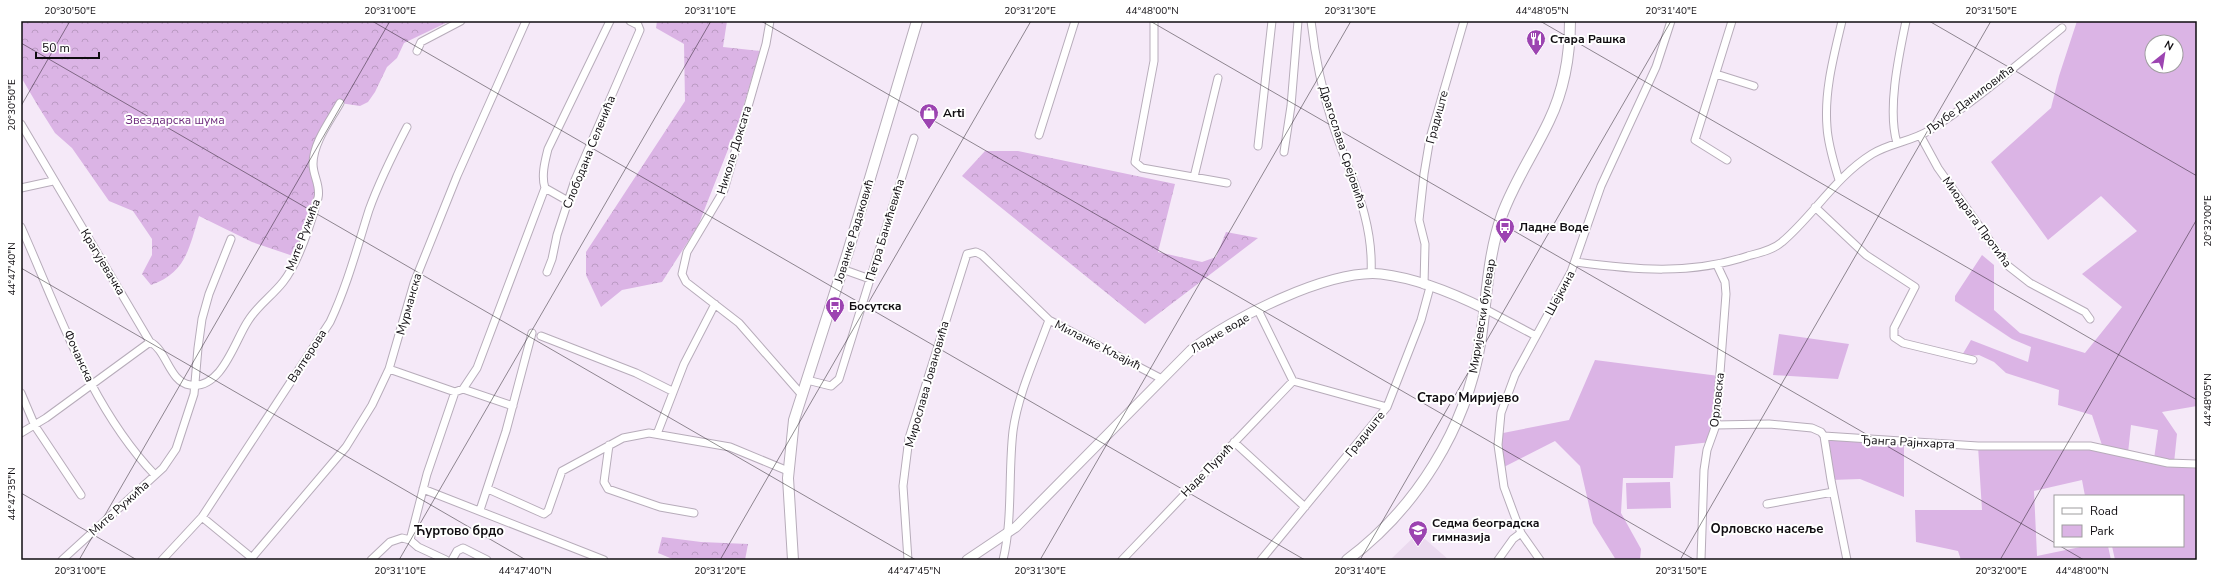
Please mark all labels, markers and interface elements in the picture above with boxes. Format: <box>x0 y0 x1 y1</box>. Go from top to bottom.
text: 20°30'50"E <box>44 4 96 18</box>
text: 20°31'00"E <box>364 4 416 18</box>
text: 20°31'10"E <box>684 4 736 18</box>
text: 20°31'20"E <box>1004 4 1056 18</box>
text: 44°48'00"N <box>1125 4 1179 18</box>
text: 20°31'30"E <box>1324 4 1376 18</box>
text: 44°48'05"N <box>1515 4 1569 18</box>
text: 20°31'40"E <box>1645 4 1697 18</box>
text: 20°31'50"E <box>1965 4 2017 18</box>
restaurant icon: Стара Рашка <box>1525 28 1547 56</box>
place label: Стара Рашка <box>1550 31 1626 47</box>
scale bar <box>36 34 99 60</box>
north arrow <box>2144 34 2184 74</box>
text: N <box>2161 37 2176 54</box>
text: 50 m <box>42 40 70 56</box>
street label: Љубе Даниловића <box>1923 60 2017 138</box>
text: 20°30'50"E <box>5 79 19 131</box>
street label: Драгослава Срејовића <box>1316 83 1370 211</box>
street label: Градиште <box>1422 89 1452 145</box>
street label: Слободана Селенића <box>559 93 619 211</box>
shop icon: Arti <box>918 102 940 130</box>
street label: Николе Доксата <box>713 104 755 196</box>
place label: Arti <box>943 105 965 121</box>
park label: Звездарска шума <box>125 112 225 128</box>
street label: Миодрага Протића <box>1939 174 2015 270</box>
street label: Јованке Радаковић <box>830 177 877 286</box>
street label: Петра Банићевића <box>862 177 908 283</box>
text: 20°32'00"E <box>2201 195 2215 247</box>
street label: Мите Ружића <box>282 197 324 273</box>
bus stop icon: Ладне Воде <box>1494 216 1516 244</box>
place label: Ладне Воде <box>1519 219 1589 235</box>
street label: Крагујевачка <box>77 226 129 298</box>
text: 44°47'40"N <box>5 242 19 296</box>
street label: Миријевски булевар <box>1465 258 1499 374</box>
street label: Шејкина <box>1541 268 1579 318</box>
street label: Мурманска <box>393 271 425 337</box>
bus stop icon: Босутска <box>824 295 846 323</box>
place label: Босутска <box>849 298 901 314</box>
street label: Ладне воде <box>1188 309 1252 357</box>
street label: Миланке Кљајић <box>1052 316 1144 374</box>
street label: Мирослава Јовановића <box>901 319 953 449</box>
street label: Валтерова <box>284 326 330 386</box>
street label: Фочанска <box>60 327 98 385</box>
street label: Орловска <box>1706 372 1728 428</box>
text: 44°48'05"N <box>2201 373 2215 427</box>
district label: Старо Миријево <box>1417 389 1519 407</box>
street label: Градиште <box>1342 408 1388 460</box>
street label: Ђанга Рајнхарта <box>1861 432 1955 452</box>
street label: Наде Пурић <box>1177 440 1237 500</box>
text: 44°47'35"N <box>5 467 19 521</box>
street label: Мите Ружића <box>85 477 153 539</box>
legend <box>2054 495 2184 547</box>
text: Road <box>2090 503 2118 519</box>
place label: Седма београдска гимназија <box>1432 515 1539 545</box>
school or university icon: Седма београдска гимназија <box>1407 519 1429 547</box>
district label: Орловско насеље <box>1710 520 1824 538</box>
district label: Ћуртово брдо <box>414 522 504 540</box>
text: Park <box>2090 523 2115 539</box>
text: 20°31'00"E <box>54 564 106 578</box>
text: 20°31'10"E <box>374 564 426 578</box>
text: 44°47'40"N <box>498 564 552 578</box>
text: 20°31'20"E <box>694 564 746 578</box>
text: 44°47'45"N <box>887 564 941 578</box>
text: 20°31'30"E <box>1014 564 1066 578</box>
text: 20°31'40"E <box>1334 564 1386 578</box>
text: 20°31'50"E <box>1655 564 1707 578</box>
text: 20°32'00"E <box>1975 564 2027 578</box>
text: 44°48'00"N <box>2055 564 2109 578</box>

